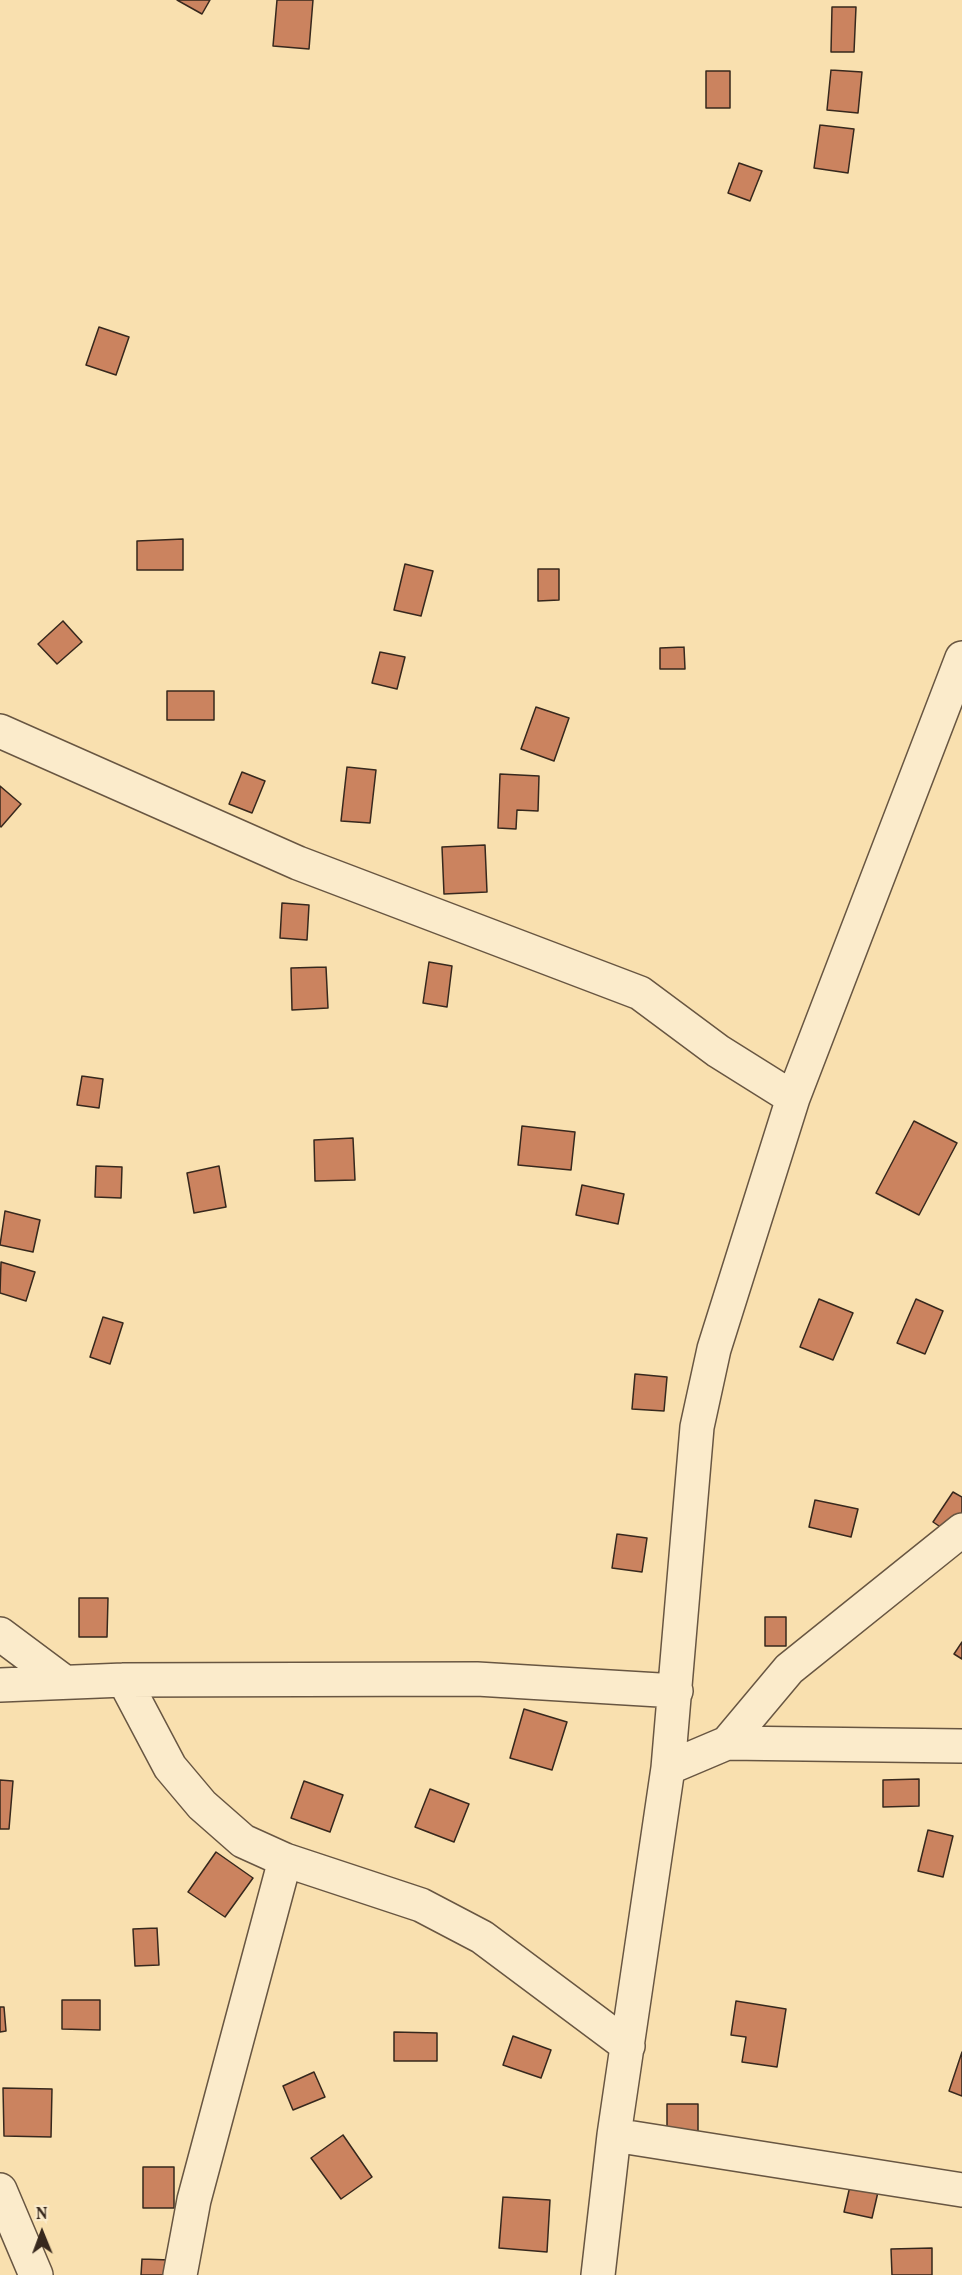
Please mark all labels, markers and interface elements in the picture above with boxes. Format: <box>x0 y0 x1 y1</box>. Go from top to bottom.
north arrow <box>12 2203 72 2263</box>
text: N <box>36 2204 48 2226</box>

